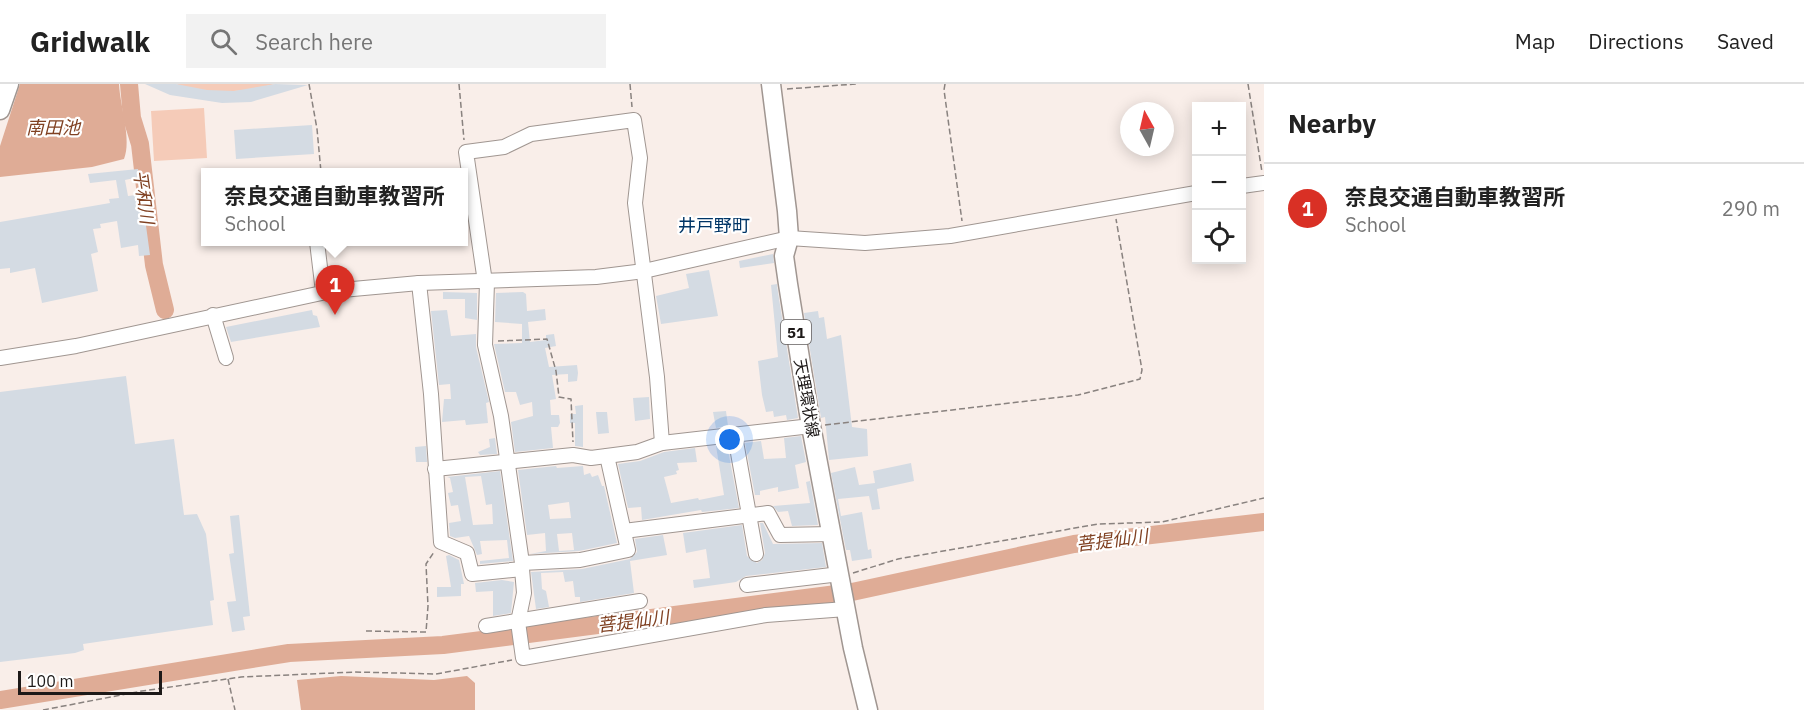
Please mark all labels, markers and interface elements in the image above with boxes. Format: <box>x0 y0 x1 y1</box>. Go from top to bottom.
search box <box>186 14 606 68</box>
text: Gridwalk <box>30 23 150 60</box>
icon: search <box>207 25 240 58</box>
text: Search here <box>255 27 373 56</box>
text: Map <box>1515 27 1555 55</box>
text: Directions <box>1588 27 1684 55</box>
text: Saved <box>1717 27 1774 55</box>
north arrow <box>1120 102 1174 156</box>
map controls <box>1192 102 1246 264</box>
button: + <box>1192 102 1246 156</box>
text: Nearby <box>1288 106 1376 140</box>
water label: 南田池 <box>26 116 82 139</box>
button: − <box>1192 156 1246 210</box>
popup <box>201 168 468 246</box>
water label: 平和川 <box>129 169 159 227</box>
text: 奈良交通自動車教習所 <box>224 181 445 210</box>
text: 奈良交通自動車教習所 <box>1345 182 1565 211</box>
text: 1 <box>1302 195 1314 222</box>
text: 290 m <box>1722 195 1780 222</box>
text: School <box>224 210 285 237</box>
button: locate <box>1192 210 1246 264</box>
text: School <box>1345 211 1406 238</box>
district label: 井戸野町 <box>678 214 750 237</box>
pin: 1 <box>316 266 354 315</box>
road number: 51 <box>781 320 811 344</box>
street label: 天理環状線 <box>790 357 824 439</box>
your location <box>715 425 744 454</box>
water label: 菩提仙川 <box>1075 524 1151 556</box>
water label: 菩提仙川 <box>596 605 672 637</box>
scale bar <box>18 668 162 696</box>
text: 100 m <box>27 671 74 691</box>

